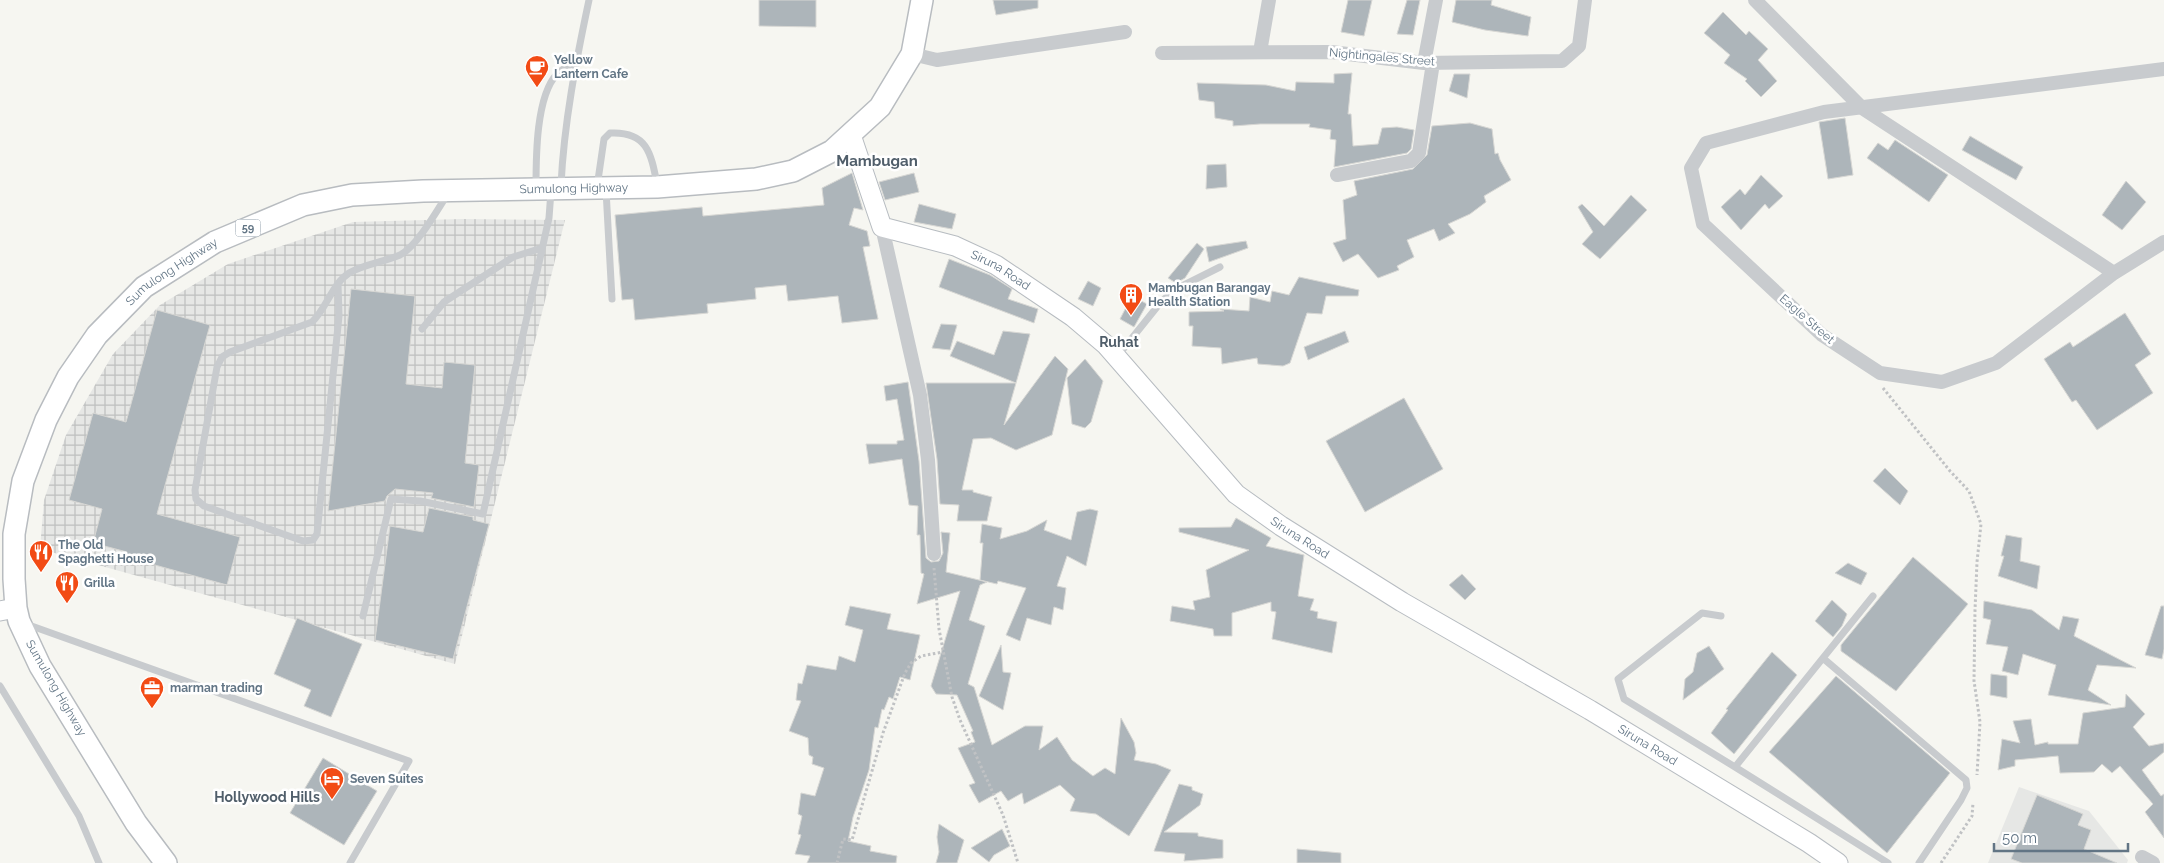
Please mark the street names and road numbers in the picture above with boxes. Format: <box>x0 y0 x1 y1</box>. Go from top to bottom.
street label: Nightingales Street <box>1328 45 1436 69</box>
street label: Sumulong Highway <box>519 180 629 196</box>
road number: 59 <box>236 220 260 237</box>
street label: Sumulong Highway <box>123 235 221 308</box>
street label: Siruna Road <box>969 247 1033 293</box>
street label: Eagle Street <box>1777 291 1837 347</box>
street label: Siruna Road <box>1268 514 1332 561</box>
street label: Sumulong Highway <box>23 637 89 739</box>
street label: Siruna Road <box>1616 722 1680 768</box>

